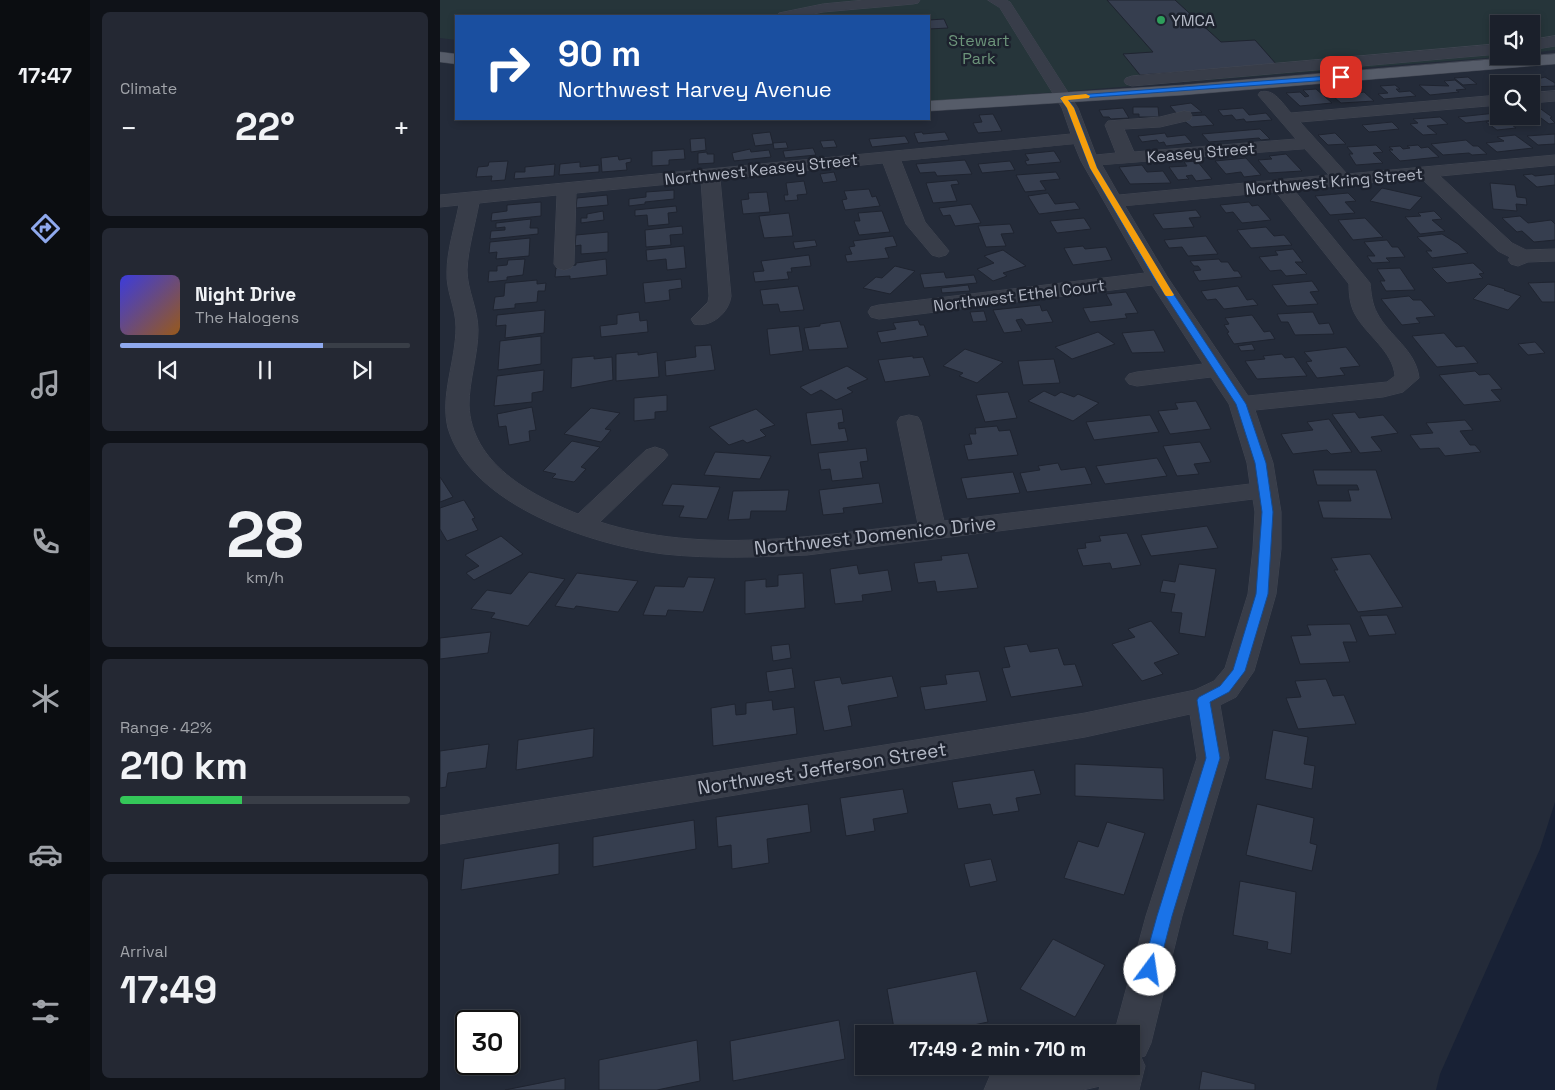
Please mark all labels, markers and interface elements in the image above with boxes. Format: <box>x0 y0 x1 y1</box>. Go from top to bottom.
place label: YMCA <box>1171 10 1215 31</box>
marker: YMCA <box>1155 14 1167 26</box>
map controls <box>1490 15 1540 125</box>
button: sound <box>1490 15 1540 65</box>
park label: Stewart Park <box>948 30 1010 69</box>
text: 90 m <box>558 32 641 76</box>
icon: right <box>475 35 540 100</box>
pin <box>1320 56 1362 98</box>
text: 17:47 <box>18 61 72 89</box>
icon: arrive <box>1327 63 1355 91</box>
text: Northwest Harvey Avenue <box>558 75 832 103</box>
button: search <box>1490 75 1540 125</box>
text: Climate <box>120 78 177 99</box>
text: 22° <box>235 103 295 151</box>
text: − <box>120 110 137 146</box>
text: + <box>393 110 410 146</box>
street label: Keasey Street <box>1146 137 1256 168</box>
street label: Northwest Keasey Street <box>663 149 859 190</box>
street label: Northwest Kring Street <box>1244 163 1424 200</box>
icon: directions <box>28 211 63 246</box>
street label: Northwest Ethel Court <box>932 275 1106 316</box>
text: Night Drive <box>195 282 296 307</box>
text: The Halogens <box>195 307 299 328</box>
icon: previous <box>154 356 182 384</box>
icon: pause <box>251 356 279 384</box>
icon: next <box>348 356 376 384</box>
icon: music <box>28 367 63 402</box>
text: 28 <box>226 493 304 576</box>
street label: Northwest Domenico Drive <box>753 510 997 561</box>
icon: phone <box>28 524 63 559</box>
text: km/h <box>246 567 284 588</box>
icon: climate <box>28 681 63 716</box>
text: Range · 42% <box>120 717 212 738</box>
street label: Northwest Jefferson Street <box>696 736 948 801</box>
text: 210 km <box>120 742 248 790</box>
icon: car <box>28 837 63 872</box>
text: Arrival <box>120 941 168 962</box>
position arrow <box>1123 943 1175 995</box>
text: 17:49 <box>120 966 217 1014</box>
icon: filters <box>28 994 63 1029</box>
speed limit sign: 30 <box>455 1010 520 1075</box>
text: 17:49 · 2 min · 710 m <box>909 1037 1086 1062</box>

